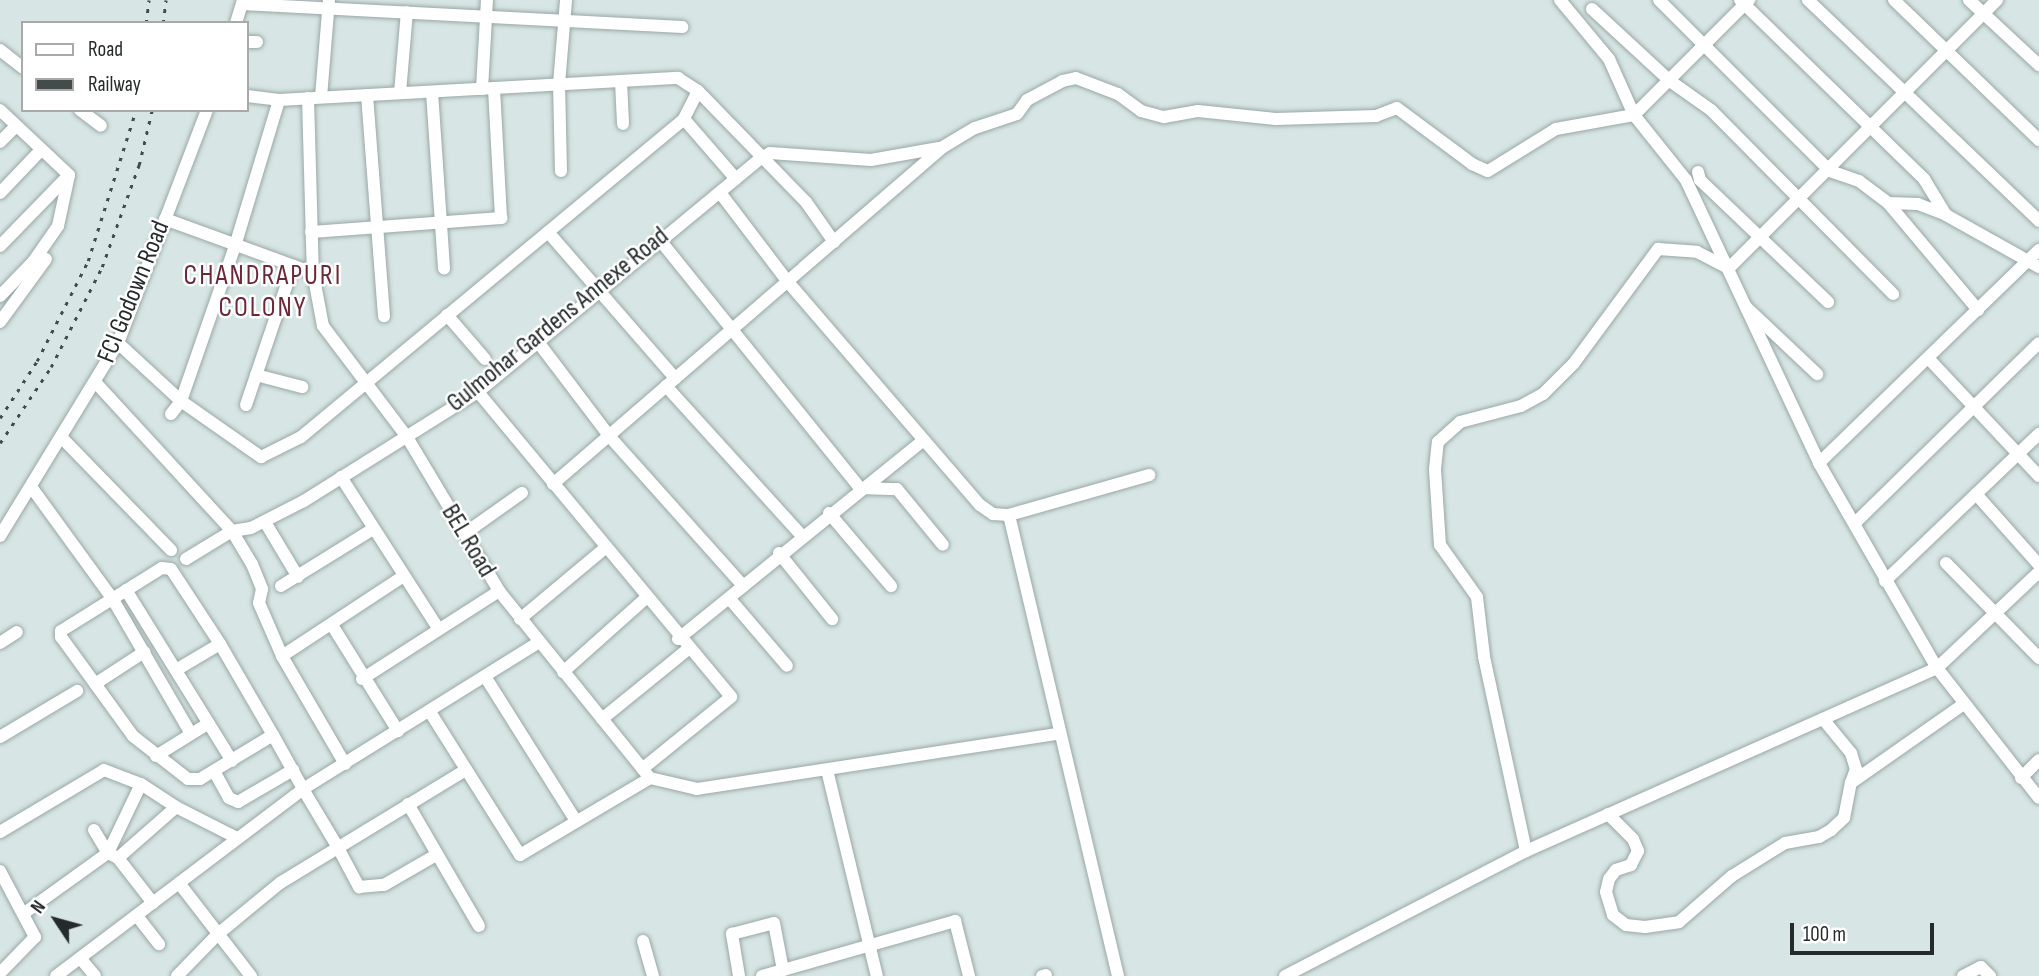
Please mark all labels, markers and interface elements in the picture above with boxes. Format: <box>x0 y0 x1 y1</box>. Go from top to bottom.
legend <box>21 21 248 112</box>
text: Road <box>88 37 123 62</box>
text: Railway <box>88 72 141 97</box>
street label: FCI Godown Road <box>91 216 177 368</box>
street label: Gulmohar Gardens Annexe Road <box>441 221 675 419</box>
district label: CHANDRAPURI COLONY <box>185 259 341 325</box>
street label: BEL Road <box>434 499 502 583</box>
north arrow <box>21 885 91 955</box>
text: N <box>26 896 51 918</box>
scale bar <box>1794 909 1938 953</box>
text: 100 m <box>1803 922 1846 947</box>

